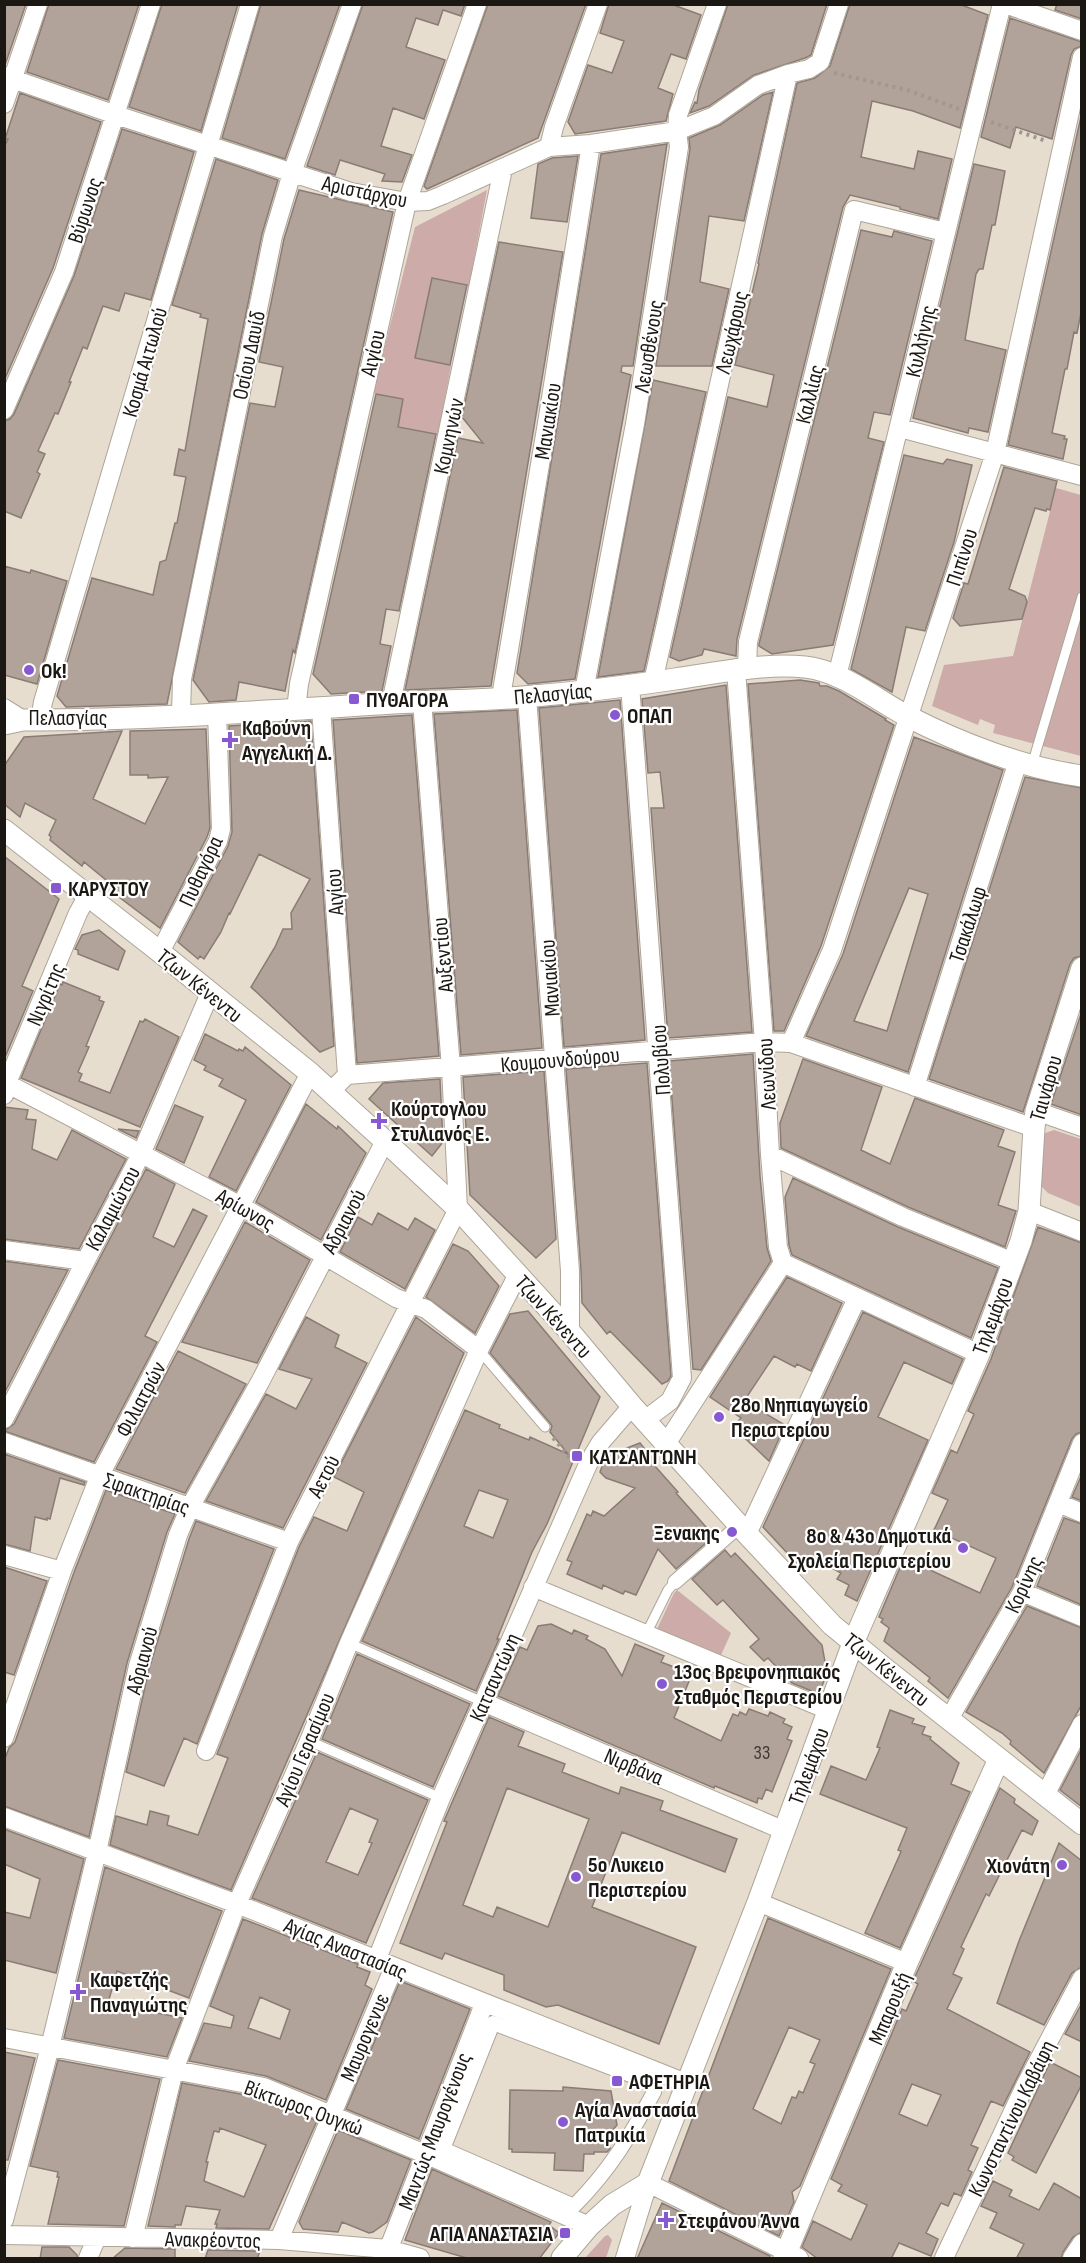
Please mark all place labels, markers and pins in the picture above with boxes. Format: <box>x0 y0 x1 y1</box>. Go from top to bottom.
place label: Ok! <box>41 658 67 685</box>
marker: Ok! <box>22 663 36 677</box>
place label: ΠΥΘΑΓΟΡΑ <box>366 687 449 714</box>
marker: ΠΥΘΑΓΟΡΑ <box>347 692 361 706</box>
place label: ΟΠΑΠ <box>627 703 672 730</box>
marker: ΟΠΑΠ <box>608 708 622 722</box>
place label: Καβούνη Αγγελική Δ. <box>241 715 332 767</box>
marker: Καβούνη Αγγελική Δ. <box>223 733 237 747</box>
place label: ΚΑΡΥΣΤΟΥ <box>68 876 149 903</box>
marker: ΚΑΡΥΣΤΟΥ <box>49 881 63 895</box>
place label: Κούρτογλου Στυλιανός Ε. <box>391 1096 490 1148</box>
marker: Κούρτογλου Στυλιανός Ε. <box>372 1114 386 1128</box>
place label: 28ο Νηπιαγωγείο Περιστερίου <box>731 1392 868 1444</box>
marker: 28ο Νηπιαγωγείο Περιστερίου <box>712 1410 726 1424</box>
place label: ΚΑΤΣΑΝΤΏΝΗ <box>589 1444 697 1471</box>
marker: ΚΑΤΣΑΝΤΏΝΗ <box>570 1449 584 1463</box>
place label: Ξενακης <box>654 1520 720 1547</box>
place label: 8ο & 43ο Δημοτικά Σχολεία Περιστερίου <box>788 1523 951 1575</box>
marker: Ξενακης <box>725 1525 739 1539</box>
marker: 8ο & 43ο Δημοτικά Σχολεία Περιστερίου <box>956 1541 970 1555</box>
place label: 13ος Βρεφονηπιακός Σταθμός Περιστερίου <box>674 1659 842 1711</box>
marker: 13ος Βρεφονηπιακός Σταθμός Περιστερίου <box>655 1677 669 1691</box>
place label: 5ο Λυκειο Περιστερίου <box>588 1852 687 1904</box>
place label: Χιονάτη <box>986 1853 1050 1880</box>
marker: Χιονάτη <box>1055 1858 1069 1872</box>
marker: 5ο Λυκειο Περιστερίου <box>569 1870 583 1884</box>
place label: Καφετζής Παναγιώτης <box>90 1967 187 2019</box>
marker: Καφετζής Παναγιώτης <box>71 1985 85 1999</box>
place label: ΑΦΕΤΗΡΙΑ <box>628 2069 710 2096</box>
marker: ΑΦΕΤΗΡΙΑ <box>610 2074 624 2088</box>
place label: Αγία Αναστασία Πατρικία <box>574 2097 697 2149</box>
marker: Αγία Αναστασία Πατρικία <box>556 2115 570 2129</box>
place label: Στεφάνου Άννα <box>678 2208 800 2235</box>
marker: Στεφάνου Άννα <box>659 2213 673 2227</box>
place label: ΑΓΙΑ ΑΝΑΣΤΑΣΙΑ <box>429 2221 554 2248</box>
marker: ΑΓΙΑ ΑΝΑΣΤΑΣΙΑ <box>558 2226 572 2240</box>

